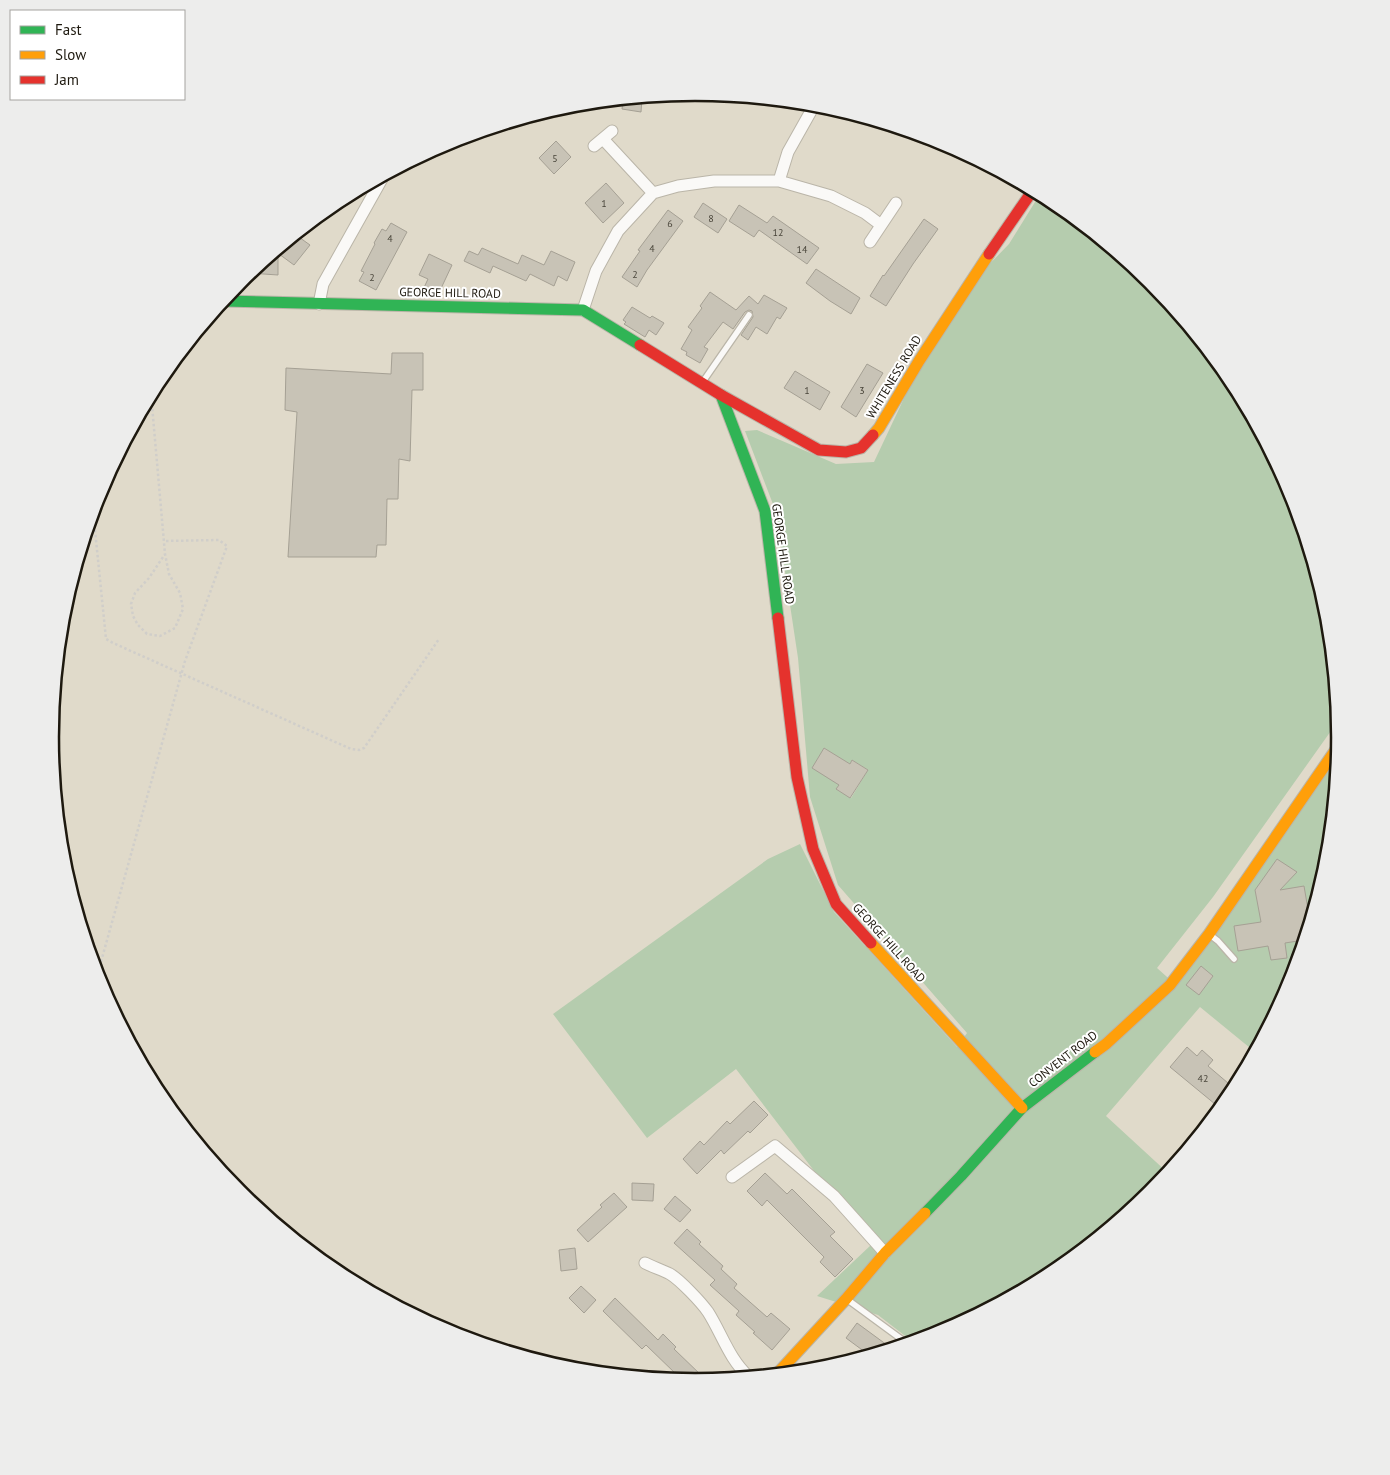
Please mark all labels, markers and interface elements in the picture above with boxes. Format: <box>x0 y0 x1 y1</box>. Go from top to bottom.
legend <box>10 10 185 100</box>
text: Fast <box>55 20 82 39</box>
text: Slow <box>55 45 86 64</box>
text: Jam <box>54 70 79 89</box>
house number: 5 <box>552 152 558 165</box>
house number: 1 <box>601 197 607 210</box>
house number: 8 <box>708 212 714 225</box>
house number: 6 <box>667 217 673 230</box>
house number: 12 <box>773 226 783 239</box>
house number: 4 <box>387 232 393 245</box>
house number: 4 <box>649 242 655 255</box>
house number: 14 <box>797 243 808 256</box>
house number: 2 <box>632 268 638 281</box>
house number: 2 <box>369 271 375 284</box>
street label: GEORGE HILL ROAD <box>399 284 501 301</box>
street label: WHITENESS ROAD <box>863 332 924 421</box>
house number: 1 <box>804 384 810 397</box>
house number: 3 <box>859 384 865 397</box>
street label: GEORGE HILL ROAD <box>769 503 798 605</box>
street label: GEORGE HILL ROAD <box>850 900 929 986</box>
street label: CONVENT ROAD <box>1025 1027 1100 1090</box>
house number: 42 <box>1198 1072 1208 1085</box>

